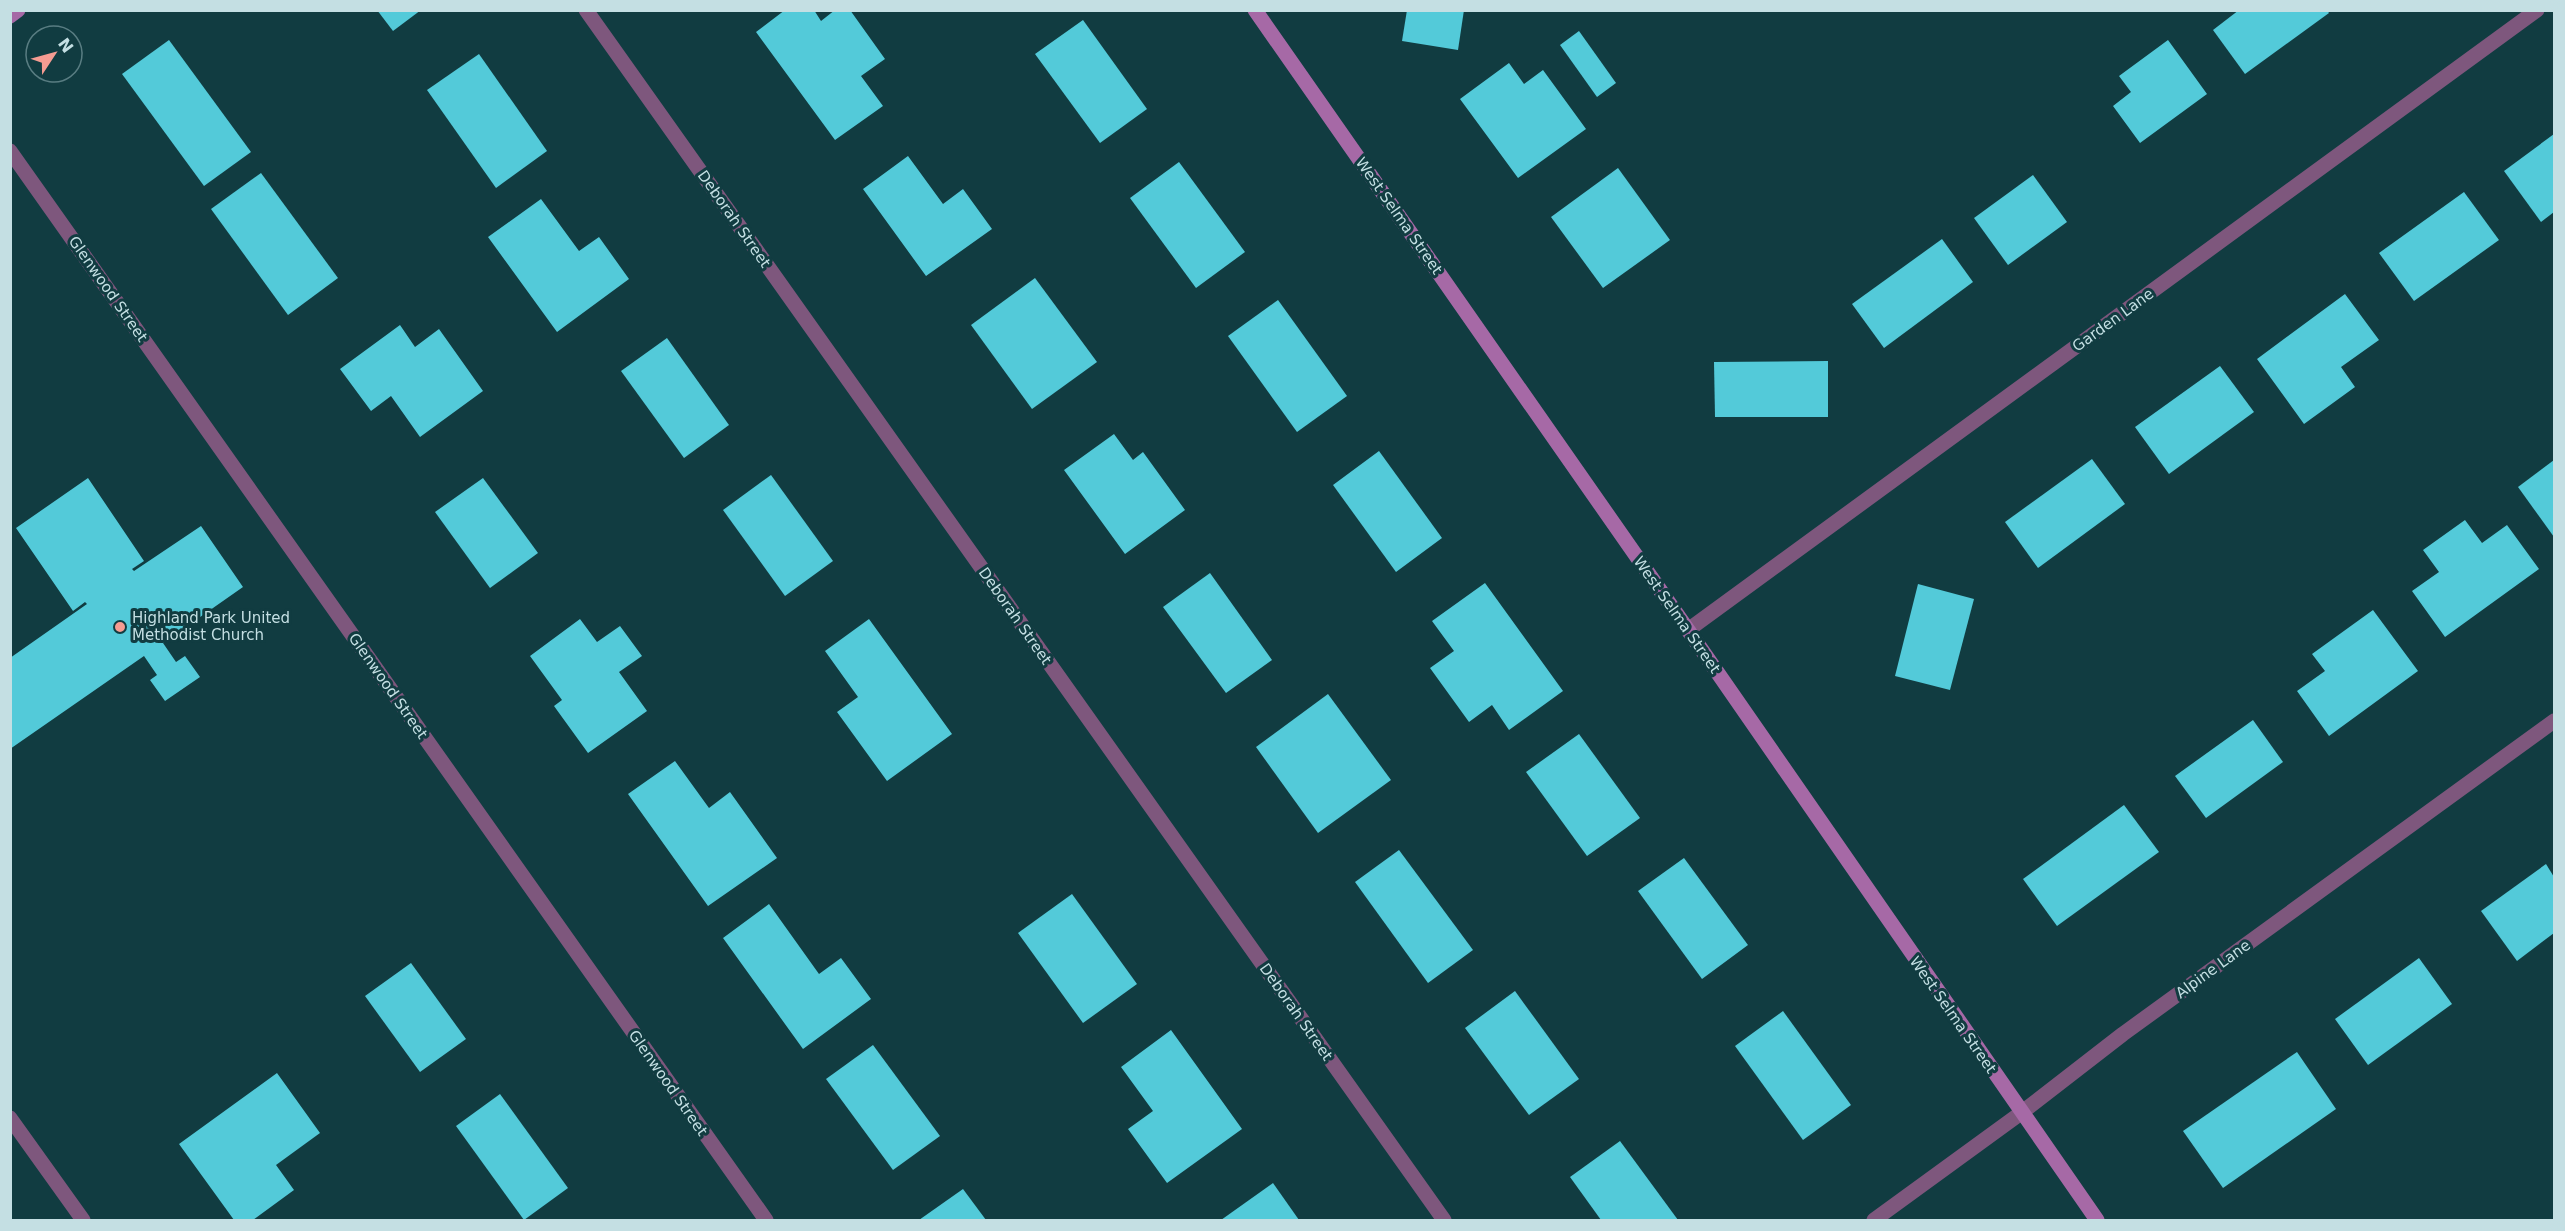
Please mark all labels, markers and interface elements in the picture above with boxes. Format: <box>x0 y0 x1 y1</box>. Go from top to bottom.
north arrow <box>24 24 84 84</box>
text: N <box>54 34 77 56</box>
street label: West Selma Street <box>1352 154 1446 278</box>
street label: Deborah Street <box>694 167 774 271</box>
street label: Glenwood Street <box>65 233 151 345</box>
street label: Garden Lane <box>2069 284 2157 356</box>
street label: West Selma Street <box>1630 553 1724 677</box>
street label: Deborah Street <box>975 564 1055 668</box>
place label: Highland Park United Methodist Church <box>132 609 290 644</box>
marker: Highland Park United Methodist Church <box>113 620 127 634</box>
street label: Glenwood Street <box>345 630 431 742</box>
street label: Alpine Lane <box>2172 936 2254 1002</box>
street label: West Selma Street <box>1906 953 2000 1077</box>
street label: Deborah Street <box>1256 960 1336 1064</box>
street label: Glenwood Street <box>625 1027 711 1139</box>

